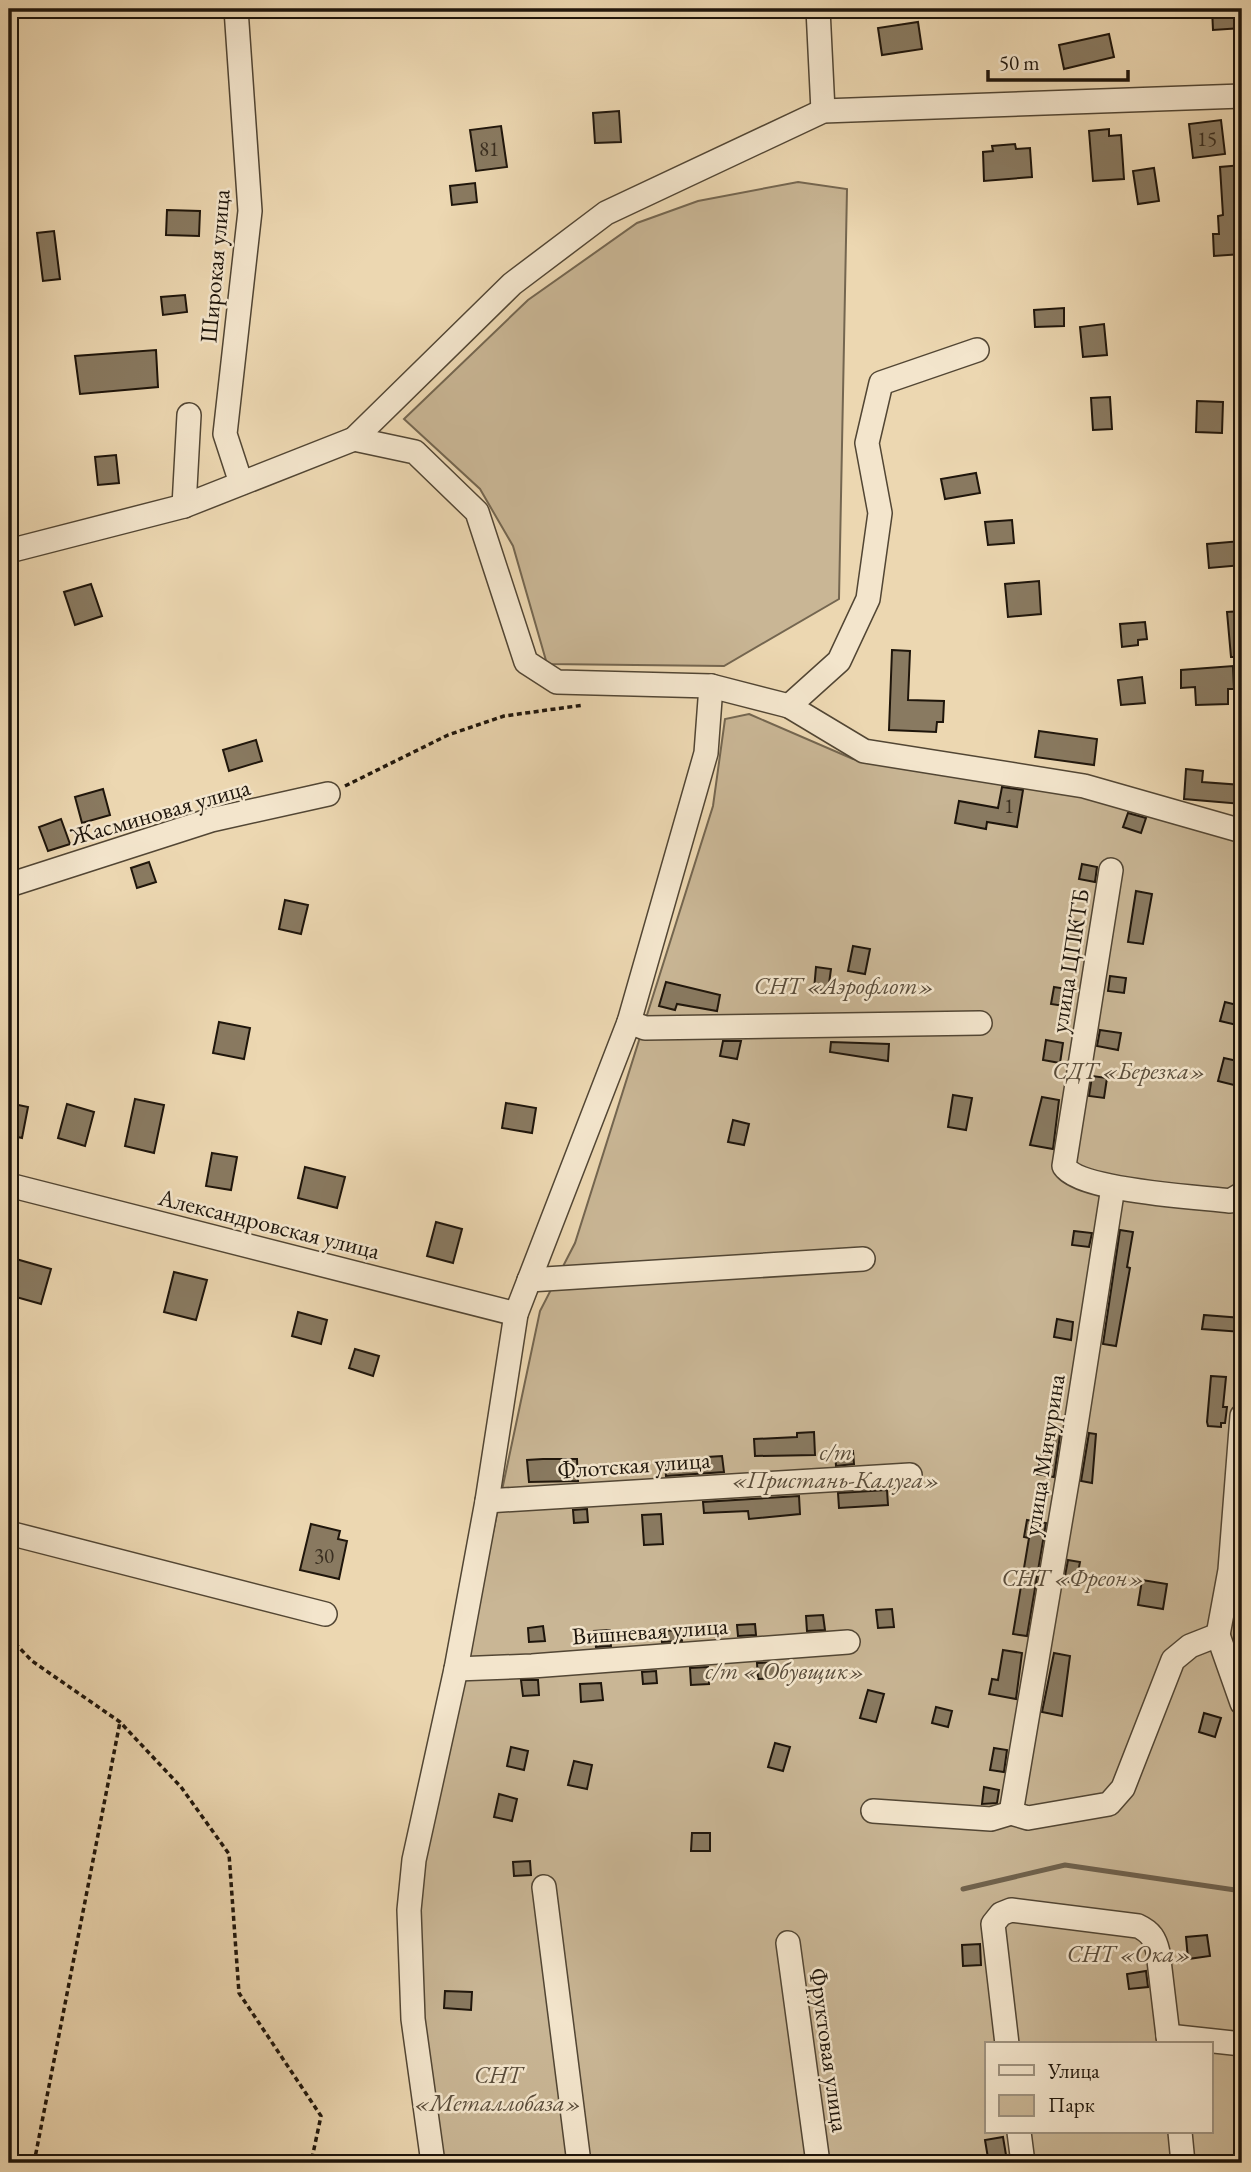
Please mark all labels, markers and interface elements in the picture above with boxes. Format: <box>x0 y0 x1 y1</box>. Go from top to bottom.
scale bar <box>988 38 1128 82</box>
text: 50 m <box>999 49 1040 76</box>
house number: 15 <box>1197 125 1217 152</box>
house number: 81 <box>479 135 499 162</box>
street label: Широкая улица <box>192 187 237 344</box>
street label: Жасминовая улица <box>65 771 254 852</box>
house number: 1 <box>1004 792 1014 819</box>
street label: улица ЦПКТБ <box>1043 887 1096 1035</box>
park label: СНТ «Аэрофлот» <box>754 970 934 1001</box>
park label: СДТ «Березка» <box>1052 1055 1206 1086</box>
street label: Александровская улица <box>154 1181 383 1266</box>
street label: улица Мичурина <box>1015 1371 1072 1538</box>
park label: с/т «Пристань-Калуга» <box>732 1436 940 1495</box>
street label: Флотская улица <box>556 1444 712 1485</box>
house number: 30 <box>314 1542 334 1569</box>
park label: СНТ «Фреон» <box>1001 1562 1145 1593</box>
street label: Вишневая улица <box>571 1610 730 1651</box>
park label: с/т « Обувщик» <box>705 1655 865 1686</box>
park label: СНТ «Ока» <box>1067 1938 1191 1969</box>
street label: Фруктовая улица <box>803 1966 856 2134</box>
legend <box>985 2042 1212 2134</box>
text: Улица <box>1047 2057 1100 2084</box>
park label: СНТ «Металлобаза» <box>415 2059 582 2118</box>
text: Парк <box>1048 2091 1095 2118</box>

